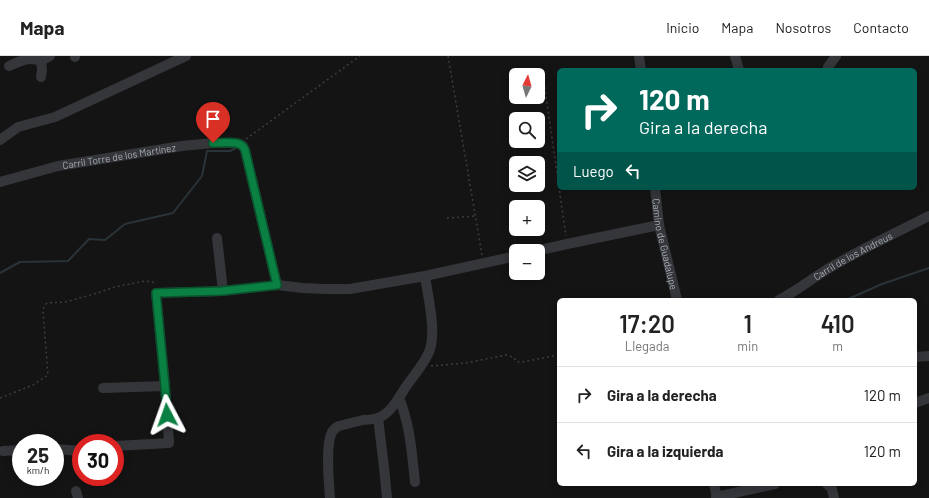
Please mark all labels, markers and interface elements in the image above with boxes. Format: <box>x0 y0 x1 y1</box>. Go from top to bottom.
text: Mapa <box>20 16 64 39</box>
text: Inicio <box>666 19 699 36</box>
text: Mapa <box>721 19 753 36</box>
text: Nosotros <box>775 19 831 36</box>
text: Contacto <box>853 19 909 36</box>
north arrow <box>509 68 545 104</box>
map controls <box>509 68 545 280</box>
text: 120 m <box>639 82 710 116</box>
icon: right <box>573 84 625 136</box>
pin <box>196 102 230 143</box>
icon: arrive <box>202 108 224 130</box>
button: search <box>509 112 545 148</box>
text: Gira a la derecha <box>639 116 767 138</box>
street label: Carril Torre de los Martínez <box>61 141 177 171</box>
button: layers <box>509 156 545 192</box>
icon: left <box>622 160 644 182</box>
text: Luego <box>573 162 614 180</box>
street label: Camino de Guadalupe <box>650 198 680 291</box>
button: + <box>509 200 545 236</box>
street label: Carril de los Andreus <box>811 229 894 283</box>
button: − <box>509 244 545 280</box>
text: 17:20 <box>619 309 675 338</box>
text: 1 <box>744 309 752 338</box>
text: 410 <box>821 309 855 338</box>
text: Llegada <box>625 338 669 354</box>
text: min <box>737 338 758 354</box>
text: m <box>832 338 843 354</box>
icon: right <box>573 384 595 406</box>
text: Gira a la derecha <box>607 386 717 404</box>
text: 120 m <box>864 386 901 404</box>
position arrow <box>146 394 188 436</box>
speed limit sign: 30 <box>72 434 124 486</box>
icon: left <box>573 440 595 462</box>
text: Gira a la izquierda <box>607 442 723 460</box>
text: 120 m <box>864 442 901 460</box>
text: 25 <box>27 443 49 467</box>
text: km/h <box>27 464 49 476</box>

